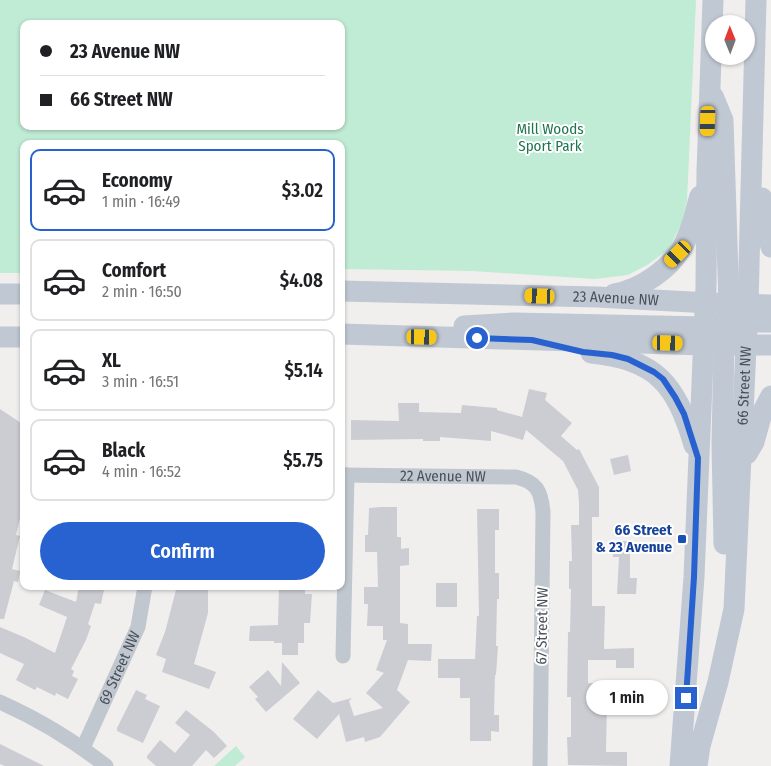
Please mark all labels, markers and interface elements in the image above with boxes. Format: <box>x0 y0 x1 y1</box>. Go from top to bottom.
north arrow <box>705 15 755 65</box>
map controls <box>705 15 755 65</box>
text: 23 Avenue NW <box>70 40 180 63</box>
text: 66 Street NW <box>70 88 173 111</box>
car <box>699 106 716 136</box>
park label: Mill Woods Sport Park <box>516 120 584 155</box>
icon: car <box>42 168 87 213</box>
text: Economy <box>102 169 172 192</box>
text: $3.02 <box>282 179 323 202</box>
text: 1 min · 16:49 <box>102 192 180 211</box>
car <box>662 238 693 270</box>
icon: car <box>42 258 87 303</box>
text: Comfort <box>102 259 166 282</box>
text: $4.08 <box>280 269 323 292</box>
text: 2 min · 16:50 <box>102 282 182 301</box>
street label: 23 Avenue NW <box>573 287 659 309</box>
car <box>524 288 555 304</box>
route start <box>466 327 488 349</box>
car <box>406 329 437 345</box>
car <box>652 335 683 351</box>
street label: 66 Street NW <box>733 346 755 426</box>
icon: car <box>42 348 87 393</box>
text: XL <box>102 349 121 372</box>
text: $5.14 <box>284 359 323 382</box>
text: 3 min · 16:51 <box>102 372 179 391</box>
icon: car <box>42 438 87 483</box>
text: Black <box>102 439 145 462</box>
text: $5.75 <box>283 449 323 472</box>
text: 4 min · 16:52 <box>102 462 181 481</box>
street label: 22 Avenue NW <box>400 467 486 486</box>
place label: 66 Street & 23 Avenue <box>595 521 673 556</box>
button: Confirm <box>40 522 325 580</box>
marker: 66 Street & 23 Avenue <box>676 533 688 545</box>
street label: 67 Street NW <box>532 587 552 665</box>
street label: 69 Street NW <box>95 628 144 708</box>
callout: 1 min <box>586 680 668 716</box>
route end <box>675 687 697 709</box>
text: 1 min <box>610 688 644 707</box>

